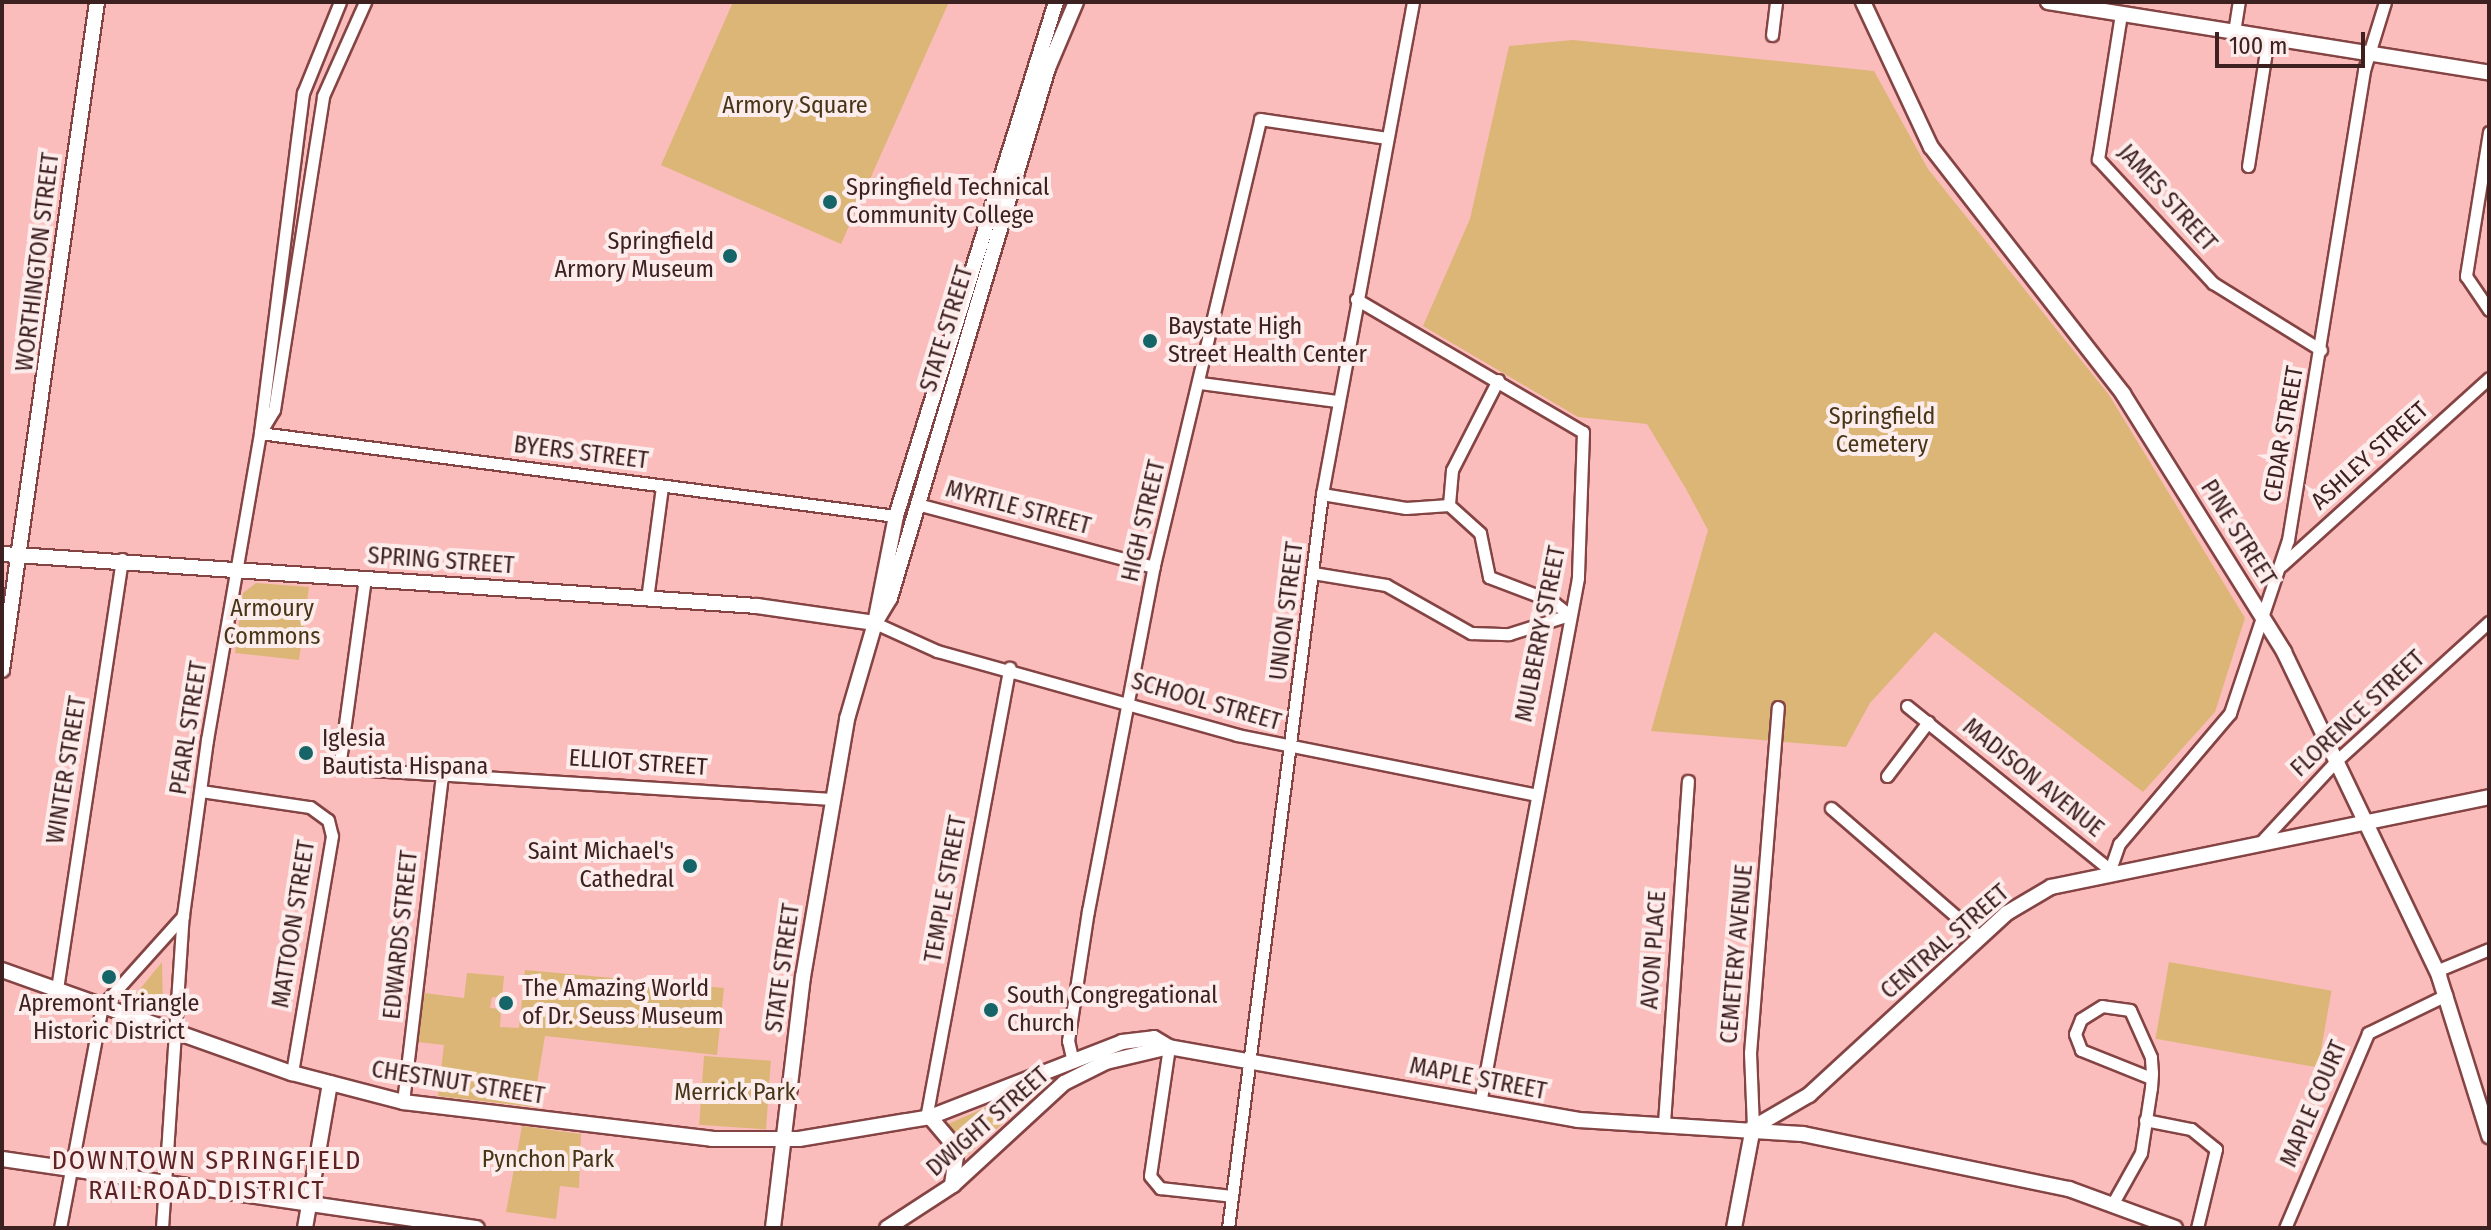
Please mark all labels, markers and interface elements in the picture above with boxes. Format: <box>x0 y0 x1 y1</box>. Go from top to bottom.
scale bar <box>2219 16 2369 66</box>
text: 100 m <box>2229 32 2287 60</box>
park label: Armory Square <box>722 92 868 120</box>
street label: JAMES STREET <box>2111 139 2223 257</box>
street label: WORTHINGTON STREET <box>10 151 66 373</box>
place label: Springfield Technical Community College <box>846 174 1049 230</box>
marker: Springfield Technical Community College <box>821 193 839 211</box>
place label: Springfield Armory Museum <box>554 228 714 284</box>
marker: Springfield Armory Museum <box>721 247 739 265</box>
street label: STATE STREET <box>914 263 980 395</box>
place label: Baystate High Street Health Center <box>1168 313 1367 369</box>
marker: Baystate High Street Health Center <box>1139 330 1161 352</box>
street label: CEDAR STREET <box>2258 364 2310 504</box>
street label: ASHLEY STREET <box>2306 396 2434 516</box>
park label: Springfield Cemetery <box>1829 403 1935 459</box>
street label: BYERS STREET <box>512 430 650 476</box>
street label: HIGH STREET <box>1116 457 1172 585</box>
street label: MYRTLE STREET <box>942 475 1094 541</box>
street label: PINE STREET <box>2194 475 2282 591</box>
street label: UNION STREET <box>1264 540 1310 682</box>
street label: SPRING STREET <box>367 542 515 580</box>
street label: MULBERRY STREET <box>1510 544 1572 724</box>
park label: Armoury Commons <box>224 595 320 651</box>
street label: FLORENCE STREET <box>2285 645 2431 783</box>
street label: PEARL STREET <box>164 659 214 797</box>
street label: SCHOOL STREET <box>1128 667 1284 737</box>
street label: WINTER STREET <box>41 694 93 846</box>
street label: MADISON AVENUE <box>1957 712 2109 844</box>
place label: Iglesia Bautista Hispana <box>322 725 488 781</box>
marker: Iglesia Bautista Hispana <box>297 744 315 762</box>
street label: ELLIOT STREET <box>568 744 708 782</box>
street label: TEMPLE STREET <box>919 813 973 965</box>
street label: MATTOON STREET <box>267 838 321 1010</box>
place label: Saint Michael's Cathedral <box>528 838 674 894</box>
street label: EDWARDS STREET <box>378 849 424 1021</box>
marker: Saint Michael's Cathedral <box>681 857 699 875</box>
street label: CEMETERY AVENUE <box>1715 863 1759 1045</box>
street label: CENTRAL STREET <box>1875 879 2015 1005</box>
street label: AVON PLACE <box>1635 890 1673 1010</box>
street label: STATE STREET <box>760 902 806 1034</box>
marker: Apremont Triangle Historic District <box>100 968 118 986</box>
place label: The Amazing World of Dr. Seuss Museum <box>522 975 724 1031</box>
place label: South Congregational Church <box>1007 982 1218 1038</box>
place label: Apremont Triangle Historic District <box>19 990 199 1046</box>
marker: The Amazing World of Dr. Seuss Museum <box>497 994 515 1012</box>
marker: South Congregational Church <box>982 1001 1000 1019</box>
street label: MAPLE COURT <box>2274 1037 2354 1171</box>
street label: MAPLE STREET <box>1407 1052 1549 1106</box>
street label: CHESTNUT STREET <box>369 1055 547 1111</box>
street label: DWIGHT STREET <box>921 1061 1055 1183</box>
park label: Merrick Park <box>674 1079 796 1107</box>
district label: DOWNTOWN SPRINGFIELD RAILROAD DISTRICT <box>52 1145 362 1206</box>
park label: Pynchon Park <box>482 1146 614 1174</box>

